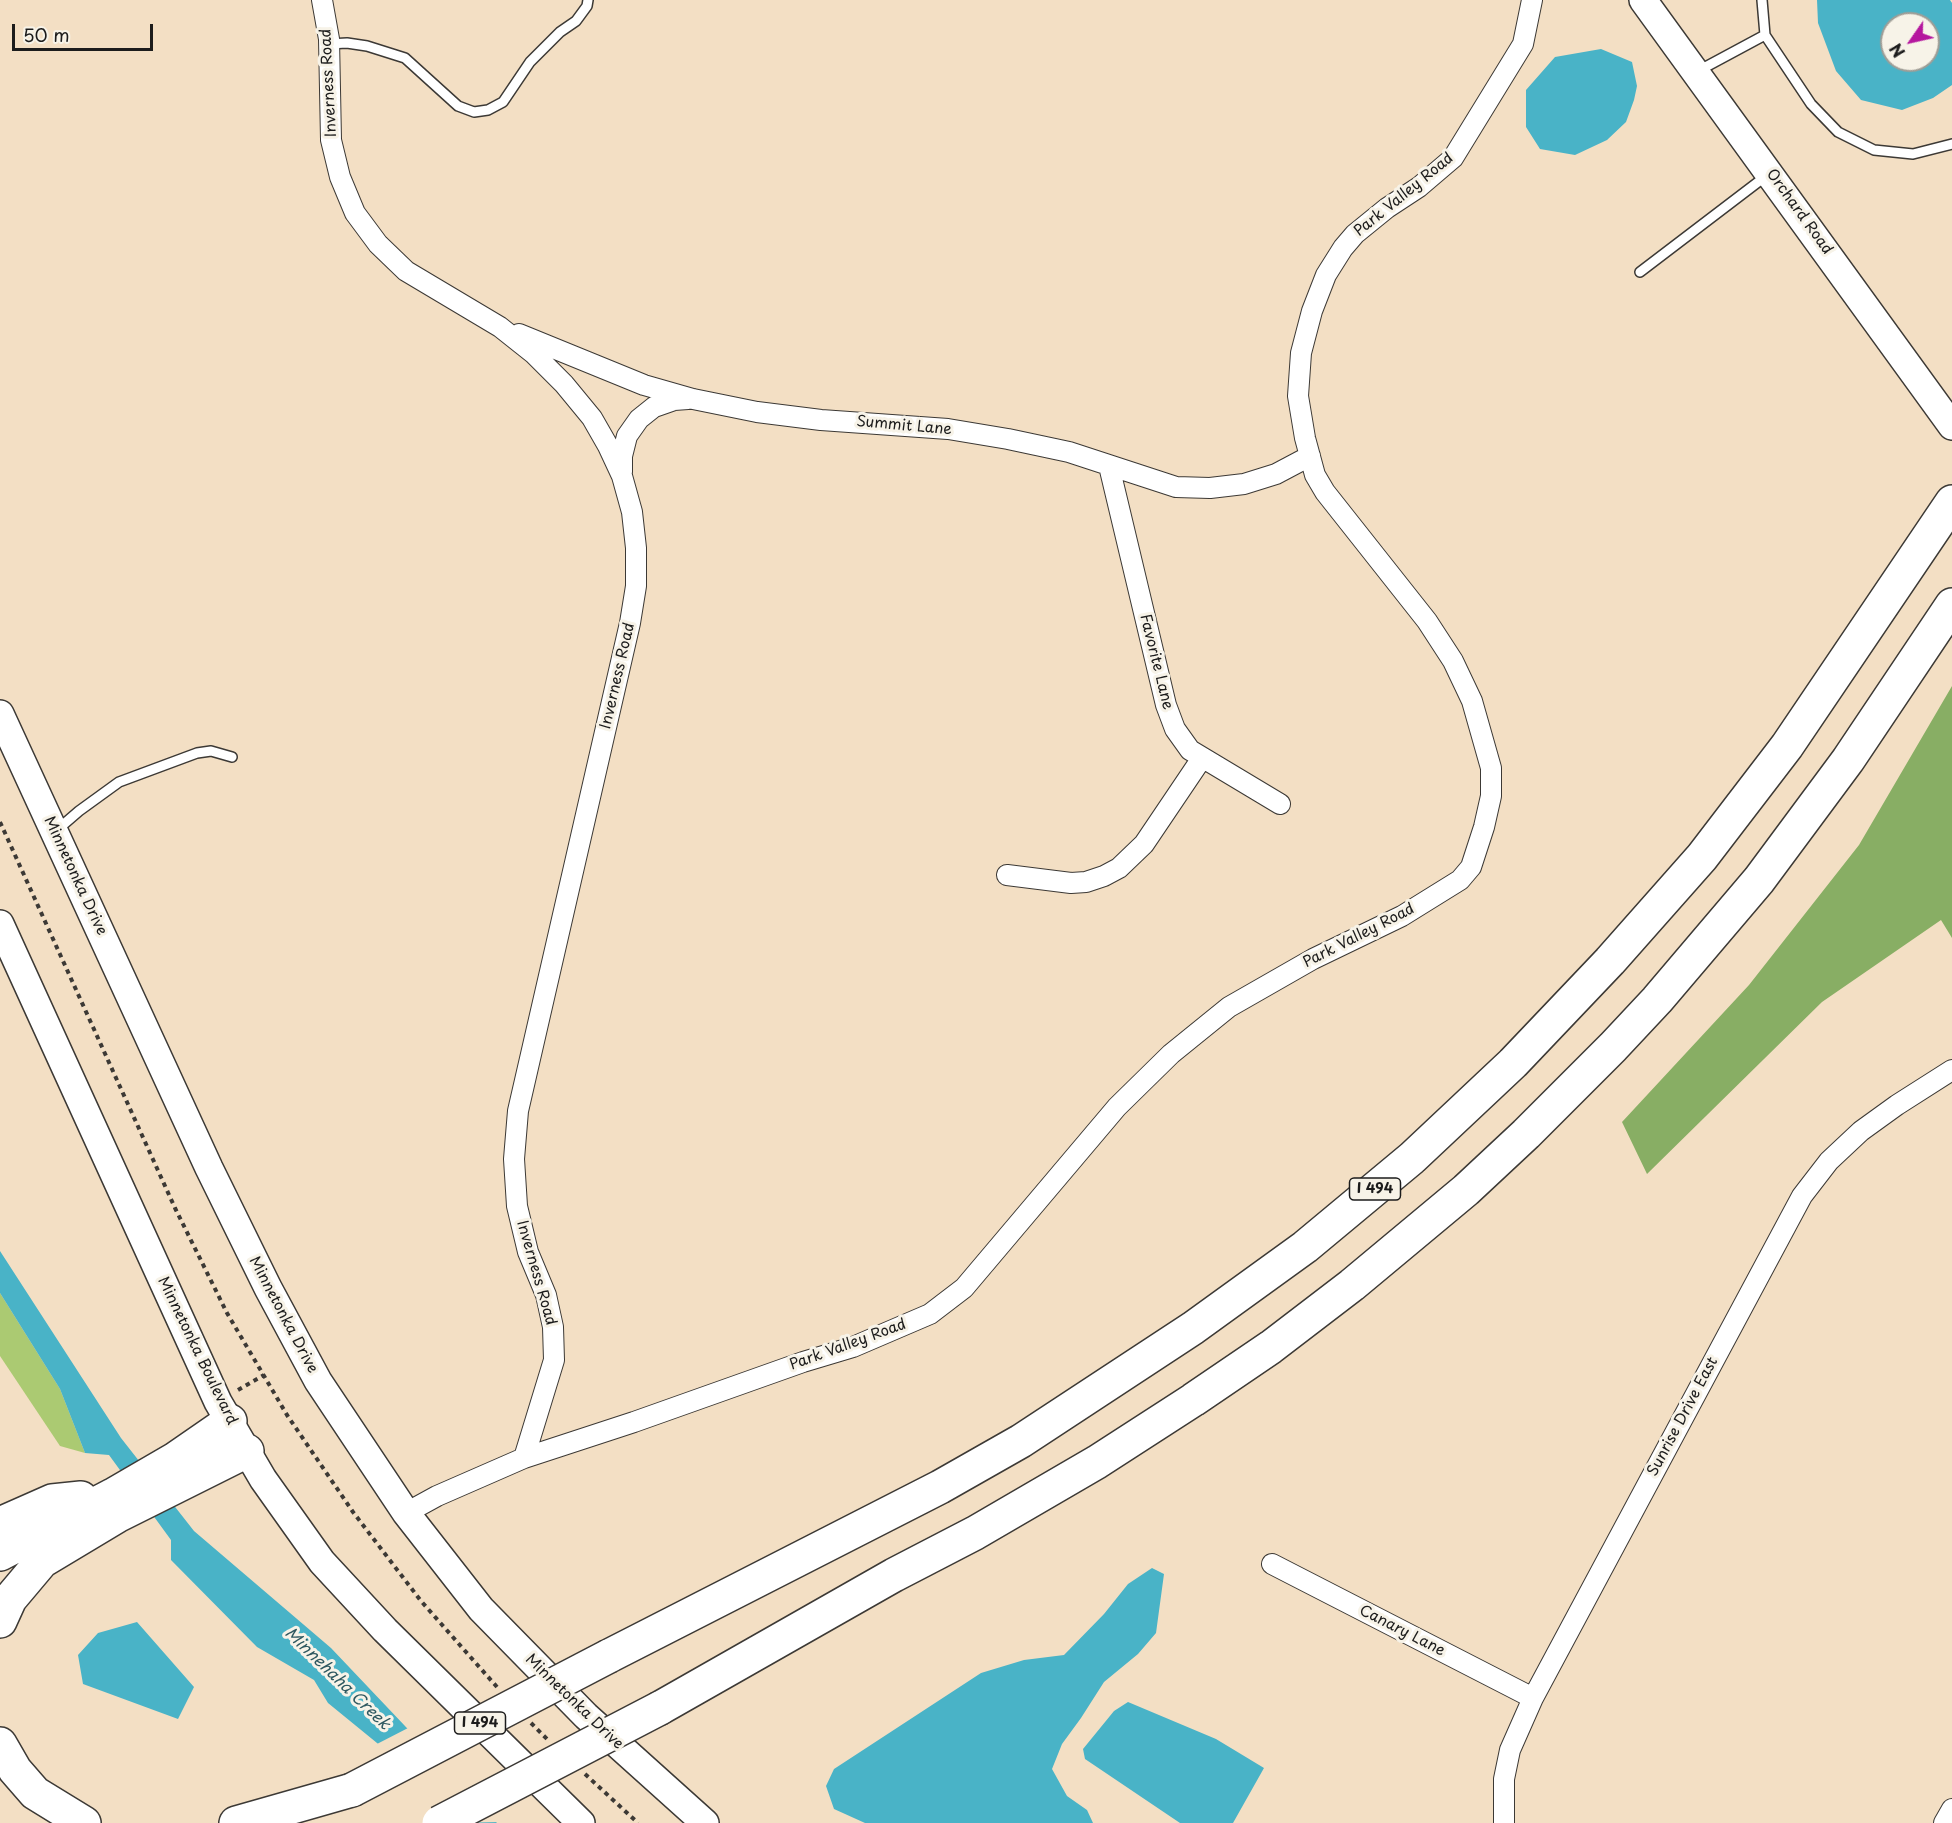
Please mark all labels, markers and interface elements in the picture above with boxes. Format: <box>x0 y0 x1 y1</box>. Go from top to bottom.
scale bar <box>15 12 156 50</box>
north arrow <box>1880 12 1940 72</box>
text: 50 m <box>23 21 70 48</box>
street label: Inverness Road <box>317 28 341 138</box>
text: N <box>1883 39 1910 63</box>
street label: Park Valley Road <box>1351 149 1457 241</box>
street label: Orchard Road <box>1762 166 1836 258</box>
street label: Summit Lane <box>856 413 952 439</box>
street label: Favorite Lane <box>1135 612 1177 712</box>
street label: Inverness Road <box>597 621 639 731</box>
street label: Minnetonka Drive <box>40 814 110 938</box>
street label: Park Valley Road <box>1300 900 1418 972</box>
road number: I 494 <box>1350 1178 1400 1200</box>
street label: Inverness Road <box>512 1218 560 1328</box>
street label: Minnetonka Drive <box>245 1254 321 1376</box>
street label: Minnetonka Boulevard <box>153 1274 241 1428</box>
street label: Park Valley Road <box>787 1316 909 1374</box>
street label: Sunrise Drive East <box>1644 1354 1722 1480</box>
street label: Canary Lane <box>1356 1602 1448 1660</box>
water label: Minnehaha Creek <box>280 1624 394 1734</box>
street label: Minnetonka Drive <box>521 1651 627 1753</box>
road number: I 494 <box>454 1712 506 1734</box>

